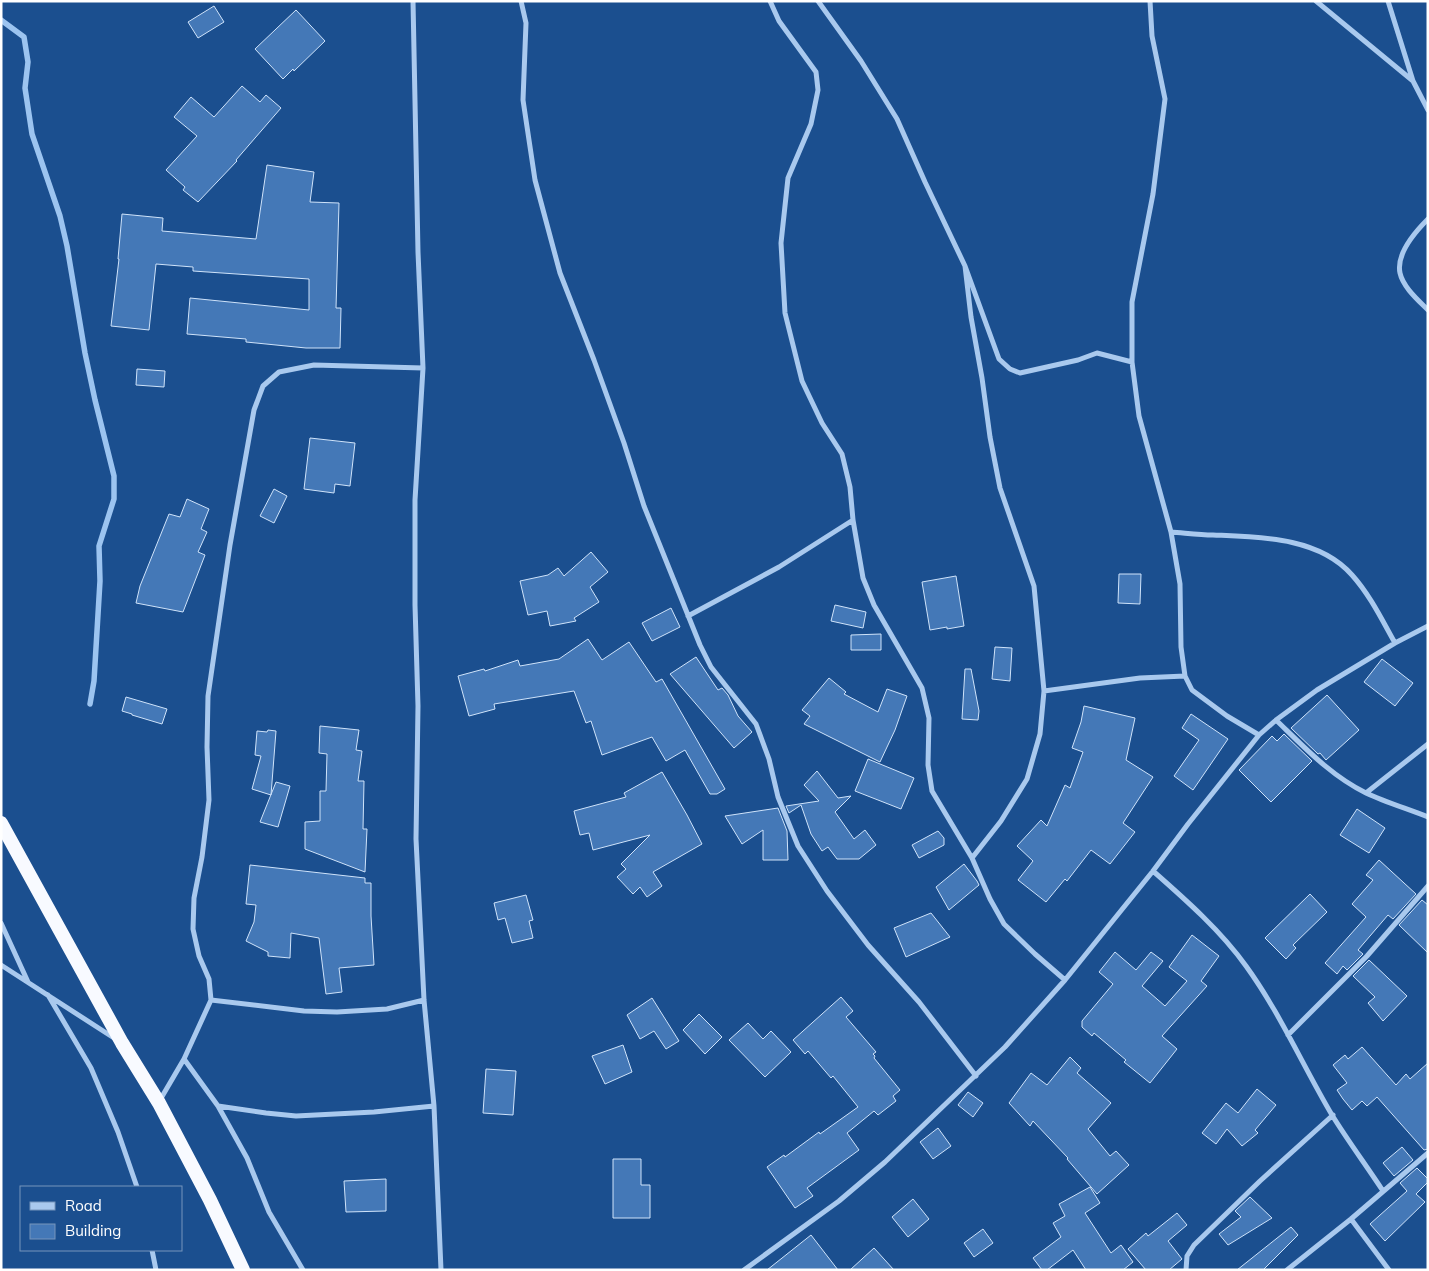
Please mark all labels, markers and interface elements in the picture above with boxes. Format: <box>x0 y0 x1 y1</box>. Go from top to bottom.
legend <box>20 1186 182 1251</box>
text: Road <box>65 1196 102 1215</box>
text: Building <box>65 1221 121 1240</box>

